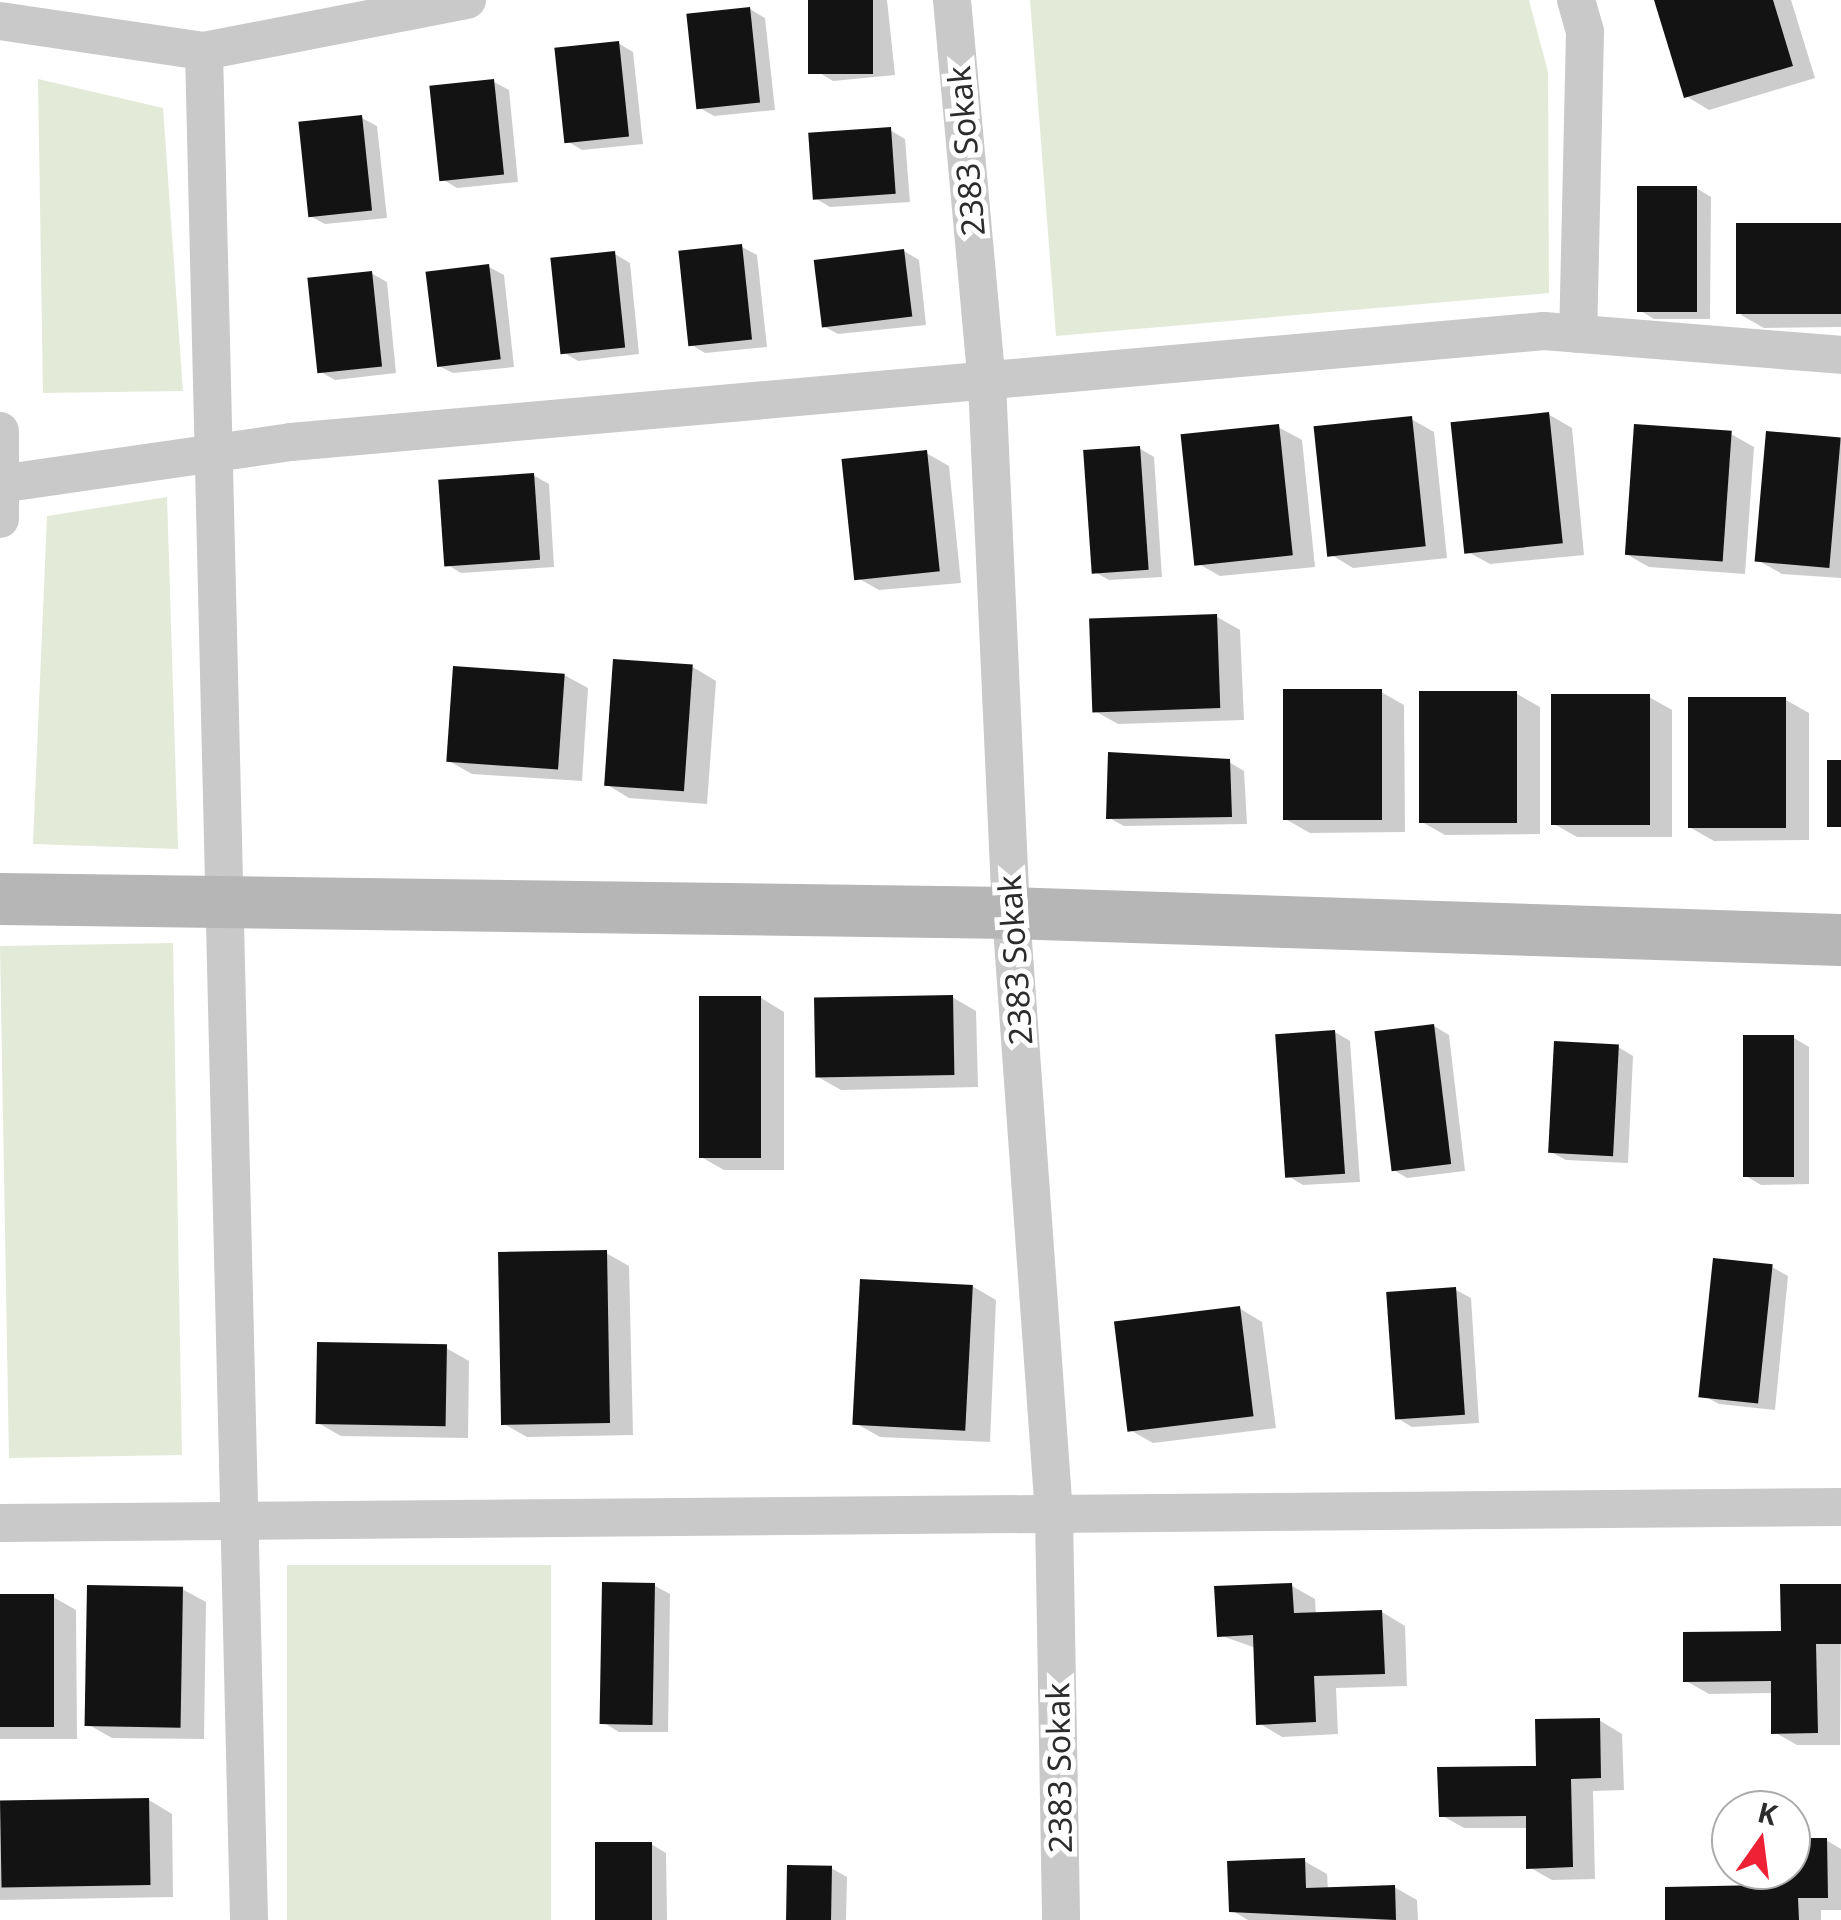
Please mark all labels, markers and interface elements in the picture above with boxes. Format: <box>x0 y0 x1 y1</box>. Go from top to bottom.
street label: 2383 Sokak <box>939 64 993 238</box>
street label: 2383 Sokak <box>990 874 1040 1046</box>
street label: 2383 Sokak <box>1038 1682 1080 1854</box>
north arrow <box>1711 1790 1811 1890</box>
text: K <box>1754 1792 1781 1834</box>

